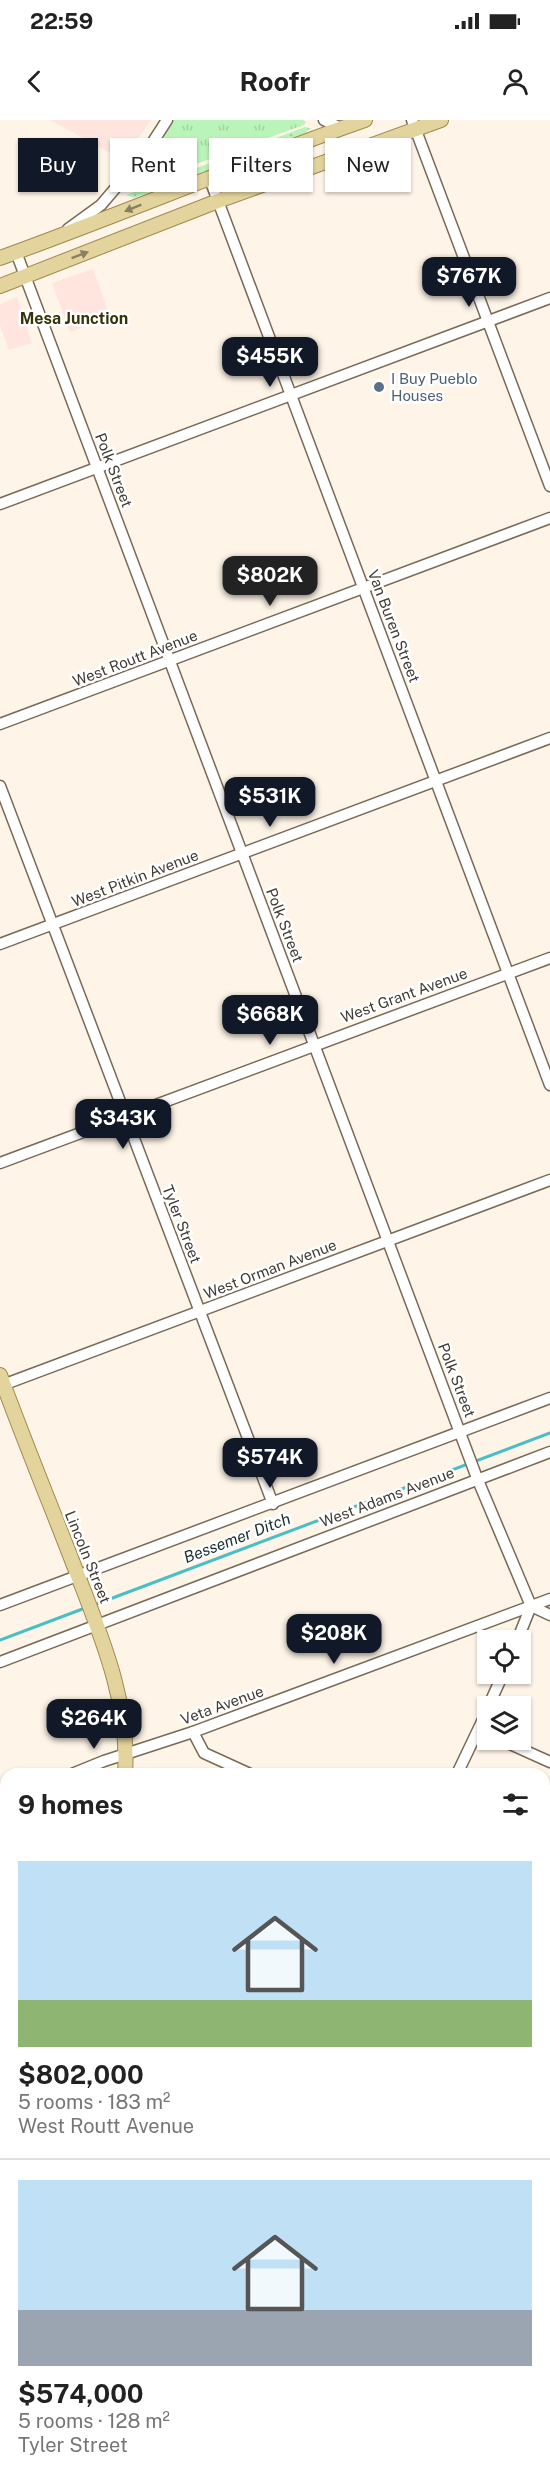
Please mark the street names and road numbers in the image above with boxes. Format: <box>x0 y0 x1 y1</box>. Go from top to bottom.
street label: Polk Street <box>92 430 136 510</box>
street label: Van Buren Street <box>365 567 423 685</box>
street label: West Routt Avenue <box>70 626 200 690</box>
street label: West Pitkin Avenue <box>69 846 201 910</box>
street label: Polk Street <box>263 885 307 965</box>
street label: West Grant Avenue <box>339 964 469 1026</box>
street label: Tyler Street <box>159 1183 205 1266</box>
street label: West Orman Avenue <box>201 1236 339 1302</box>
street label: Polk Street <box>435 1340 479 1420</box>
street label: West Adams Avenue <box>318 1464 456 1530</box>
street label: Lincoln Street <box>62 1508 114 1606</box>
street label: Veta Avenue <box>178 1682 266 1728</box>

